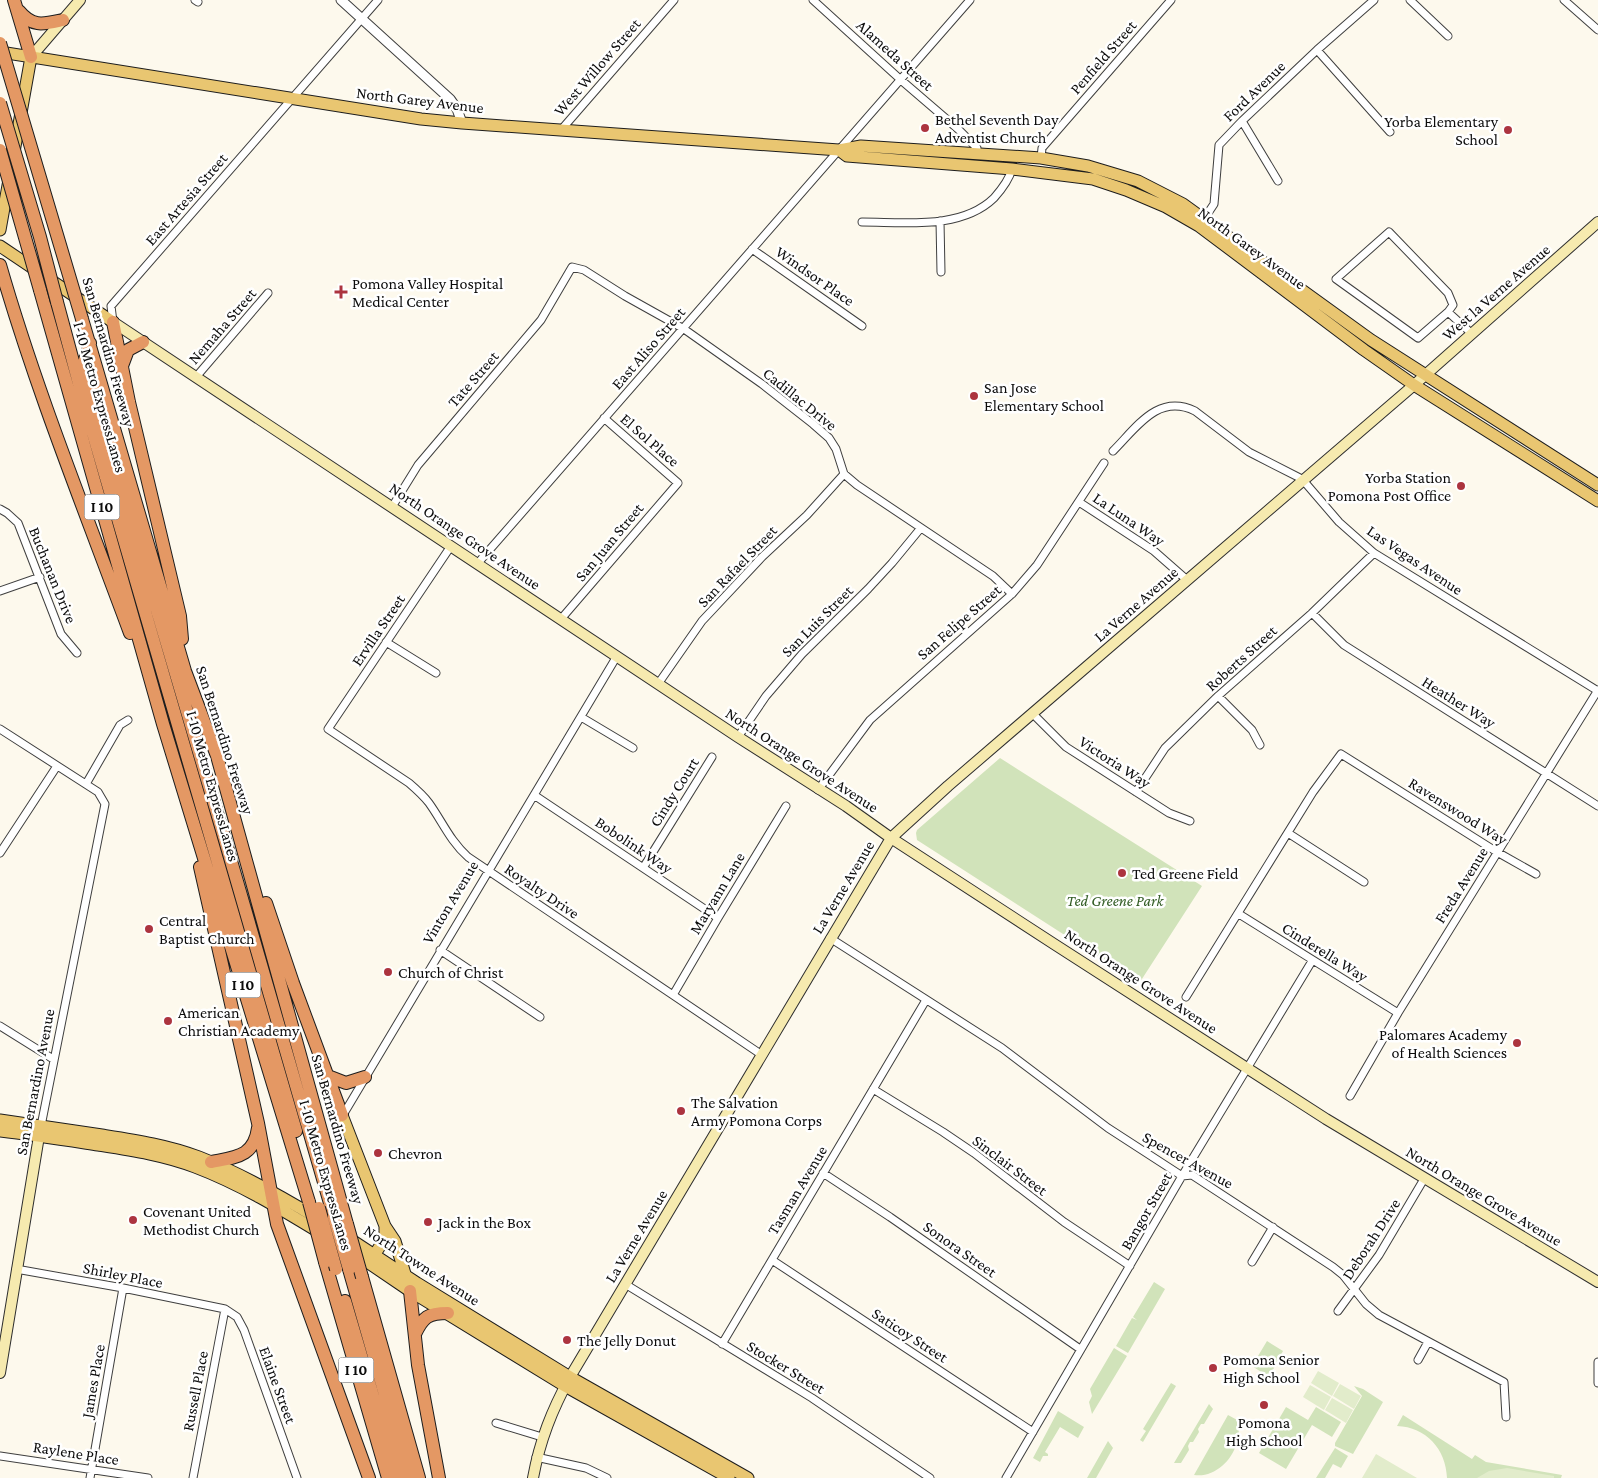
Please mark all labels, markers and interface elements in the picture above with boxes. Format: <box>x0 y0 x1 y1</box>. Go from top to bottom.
street label: West Willow Street <box>550 15 644 119</box>
street label: Alameda Street <box>853 16 937 94</box>
street label: Penfield Street <box>1066 16 1140 97</box>
street label: Ford Avenue <box>1220 57 1288 125</box>
street label: North Garey Avenue <box>355 84 485 117</box>
place label: Bethel Seventh Day Adventist Church <box>935 111 1059 146</box>
place label: Yorba Elementary School <box>1384 113 1499 148</box>
marker: Bethel Seventh Day Adventist Church <box>919 122 931 134</box>
marker: Yorba Elementary School <box>1502 124 1514 136</box>
street label: East Artesia Street <box>142 149 231 248</box>
street label: North Garey Avenue <box>1195 203 1309 293</box>
street label: West la Verne Avenue <box>1439 241 1553 343</box>
street label: Windsor Place <box>773 243 857 309</box>
street label: San Bernardino Freeway <box>79 275 139 430</box>
place label: Pomona Valley Hospital Medical Center <box>352 275 503 310</box>
street label: Nemaha Street <box>185 284 260 367</box>
marker: Pomona Valley Hospital Medical Center <box>334 285 348 299</box>
street label: East Aliso Street <box>608 303 689 392</box>
street label: I-10 Metro ExpressLanes <box>69 320 130 475</box>
street label: Tate Street <box>444 347 502 410</box>
street label: Cadillac Drive <box>760 364 840 434</box>
place label: San Jose Elementary School <box>984 379 1104 415</box>
marker: San Jose Elementary School <box>968 390 980 402</box>
street label: El Sol Place <box>617 410 683 470</box>
place label: Yorba Station Pomona Post Office <box>1328 469 1451 504</box>
street label: North Orange Grove Avenue <box>386 479 544 594</box>
marker: Yorba Station Pomona Post Office <box>1455 480 1467 492</box>
street label: La Luna Way <box>1090 489 1168 550</box>
road number: I 10 <box>84 494 120 520</box>
street label: San Juan Street <box>572 499 648 585</box>
street label: San Rafael Street <box>694 521 781 610</box>
street label: Las Vegas Avenue <box>1363 522 1466 599</box>
street label: Buchanan Drive <box>26 524 80 626</box>
street label: La Verne Avenue <box>1091 563 1181 645</box>
street label: San Luis Street <box>778 581 857 660</box>
street label: San Felipe Street <box>914 581 1006 664</box>
street label: Ervilla Street <box>348 591 408 669</box>
street label: Roberts Street <box>1202 621 1280 694</box>
street label: San Bernardino Freeway <box>192 664 257 817</box>
street label: Heather Way <box>1419 673 1499 732</box>
street label: North Orange Grove Avenue <box>722 704 881 817</box>
street label: I-10 Metro ExpressLanes <box>182 709 243 864</box>
street label: Victoria Way <box>1076 733 1154 793</box>
street label: Cindy Court <box>646 754 703 830</box>
street label: Ravenswood Way <box>1405 774 1511 849</box>
street label: Bobolink Way <box>592 813 676 878</box>
street label: La Verne Avenue <box>809 837 877 937</box>
street label: Freda Avenue <box>1431 844 1491 926</box>
street label: Maryann Lane <box>686 849 749 937</box>
street label: Vinton Avenue <box>419 858 481 946</box>
street label: Royalty Drive <box>501 860 582 923</box>
place label: Ted Greene Field <box>1132 865 1239 882</box>
marker: Ted Greene Field <box>1116 867 1128 879</box>
park label: Ted Greene Park <box>1066 892 1165 909</box>
place label: Central Baptist Church <box>159 912 255 948</box>
street label: Cinderella Way <box>1279 919 1371 986</box>
marker: Central Baptist Church <box>143 923 155 935</box>
street label: North Orange Grove Avenue <box>1061 925 1220 1038</box>
place label: Church of Christ <box>398 964 504 981</box>
marker: Church of Christ <box>382 966 394 978</box>
road number: I 10 <box>226 972 260 998</box>
place label: American Christian Academy <box>178 1004 300 1040</box>
street label: San Bernardino Avenue <box>12 1007 58 1157</box>
marker: American Christian Academy <box>162 1015 174 1027</box>
place label: Palomares Academy of Health Sciences <box>1379 1026 1508 1061</box>
marker: Palomares Academy of Health Sciences <box>1511 1037 1523 1049</box>
street label: San Bernardino Freeway <box>308 1052 368 1207</box>
place label: The Salvation Army Pomona Corps <box>691 1094 822 1130</box>
street label: I-10 Metro ExpressLanes <box>295 1098 356 1253</box>
marker: The Salvation Army Pomona Corps <box>675 1105 687 1117</box>
street label: Spencer Avenue <box>1139 1128 1236 1193</box>
street label: Sinclair Street <box>969 1131 1051 1199</box>
street label: Tasman Avenue <box>764 1142 830 1238</box>
street label: North Orange Grove Avenue <box>1403 1143 1565 1250</box>
place label: Chevron <box>388 1145 443 1162</box>
marker: Chevron <box>372 1147 384 1159</box>
street label: Bangor Street <box>1117 1169 1176 1253</box>
street label: La Verne Avenue <box>602 1186 670 1286</box>
street label: Deborah Drive <box>1339 1195 1403 1283</box>
place label: Covenant United Methodist Church <box>143 1203 260 1238</box>
marker: Covenant United Methodist Church <box>127 1214 139 1226</box>
place label: Jack in the Box <box>436 1214 532 1232</box>
marker: Jack in the Box <box>422 1216 434 1228</box>
street label: Sonora Street <box>920 1218 1000 1281</box>
street label: North Towne Avenue <box>361 1221 483 1309</box>
street label: Shirley Place <box>82 1259 164 1292</box>
street label: Saticoy Street <box>868 1304 952 1367</box>
place label: The Jelly Donut <box>577 1332 677 1350</box>
marker: The Jelly Donut <box>561 1334 573 1346</box>
street label: Stocker Street <box>744 1337 829 1397</box>
street label: James Place <box>78 1343 109 1421</box>
street label: Elaine Street <box>256 1344 300 1426</box>
street label: Russell Place <box>179 1349 211 1433</box>
place label: Pomona Senior High School <box>1223 1351 1320 1387</box>
road number: I 10 <box>338 1358 374 1382</box>
marker: Pomona Senior High School <box>1207 1362 1219 1374</box>
marker: Pomona High School <box>1258 1399 1270 1411</box>
place label: Pomona High School <box>1226 1414 1302 1450</box>
street label: Raylene Place <box>32 1438 120 1469</box>

